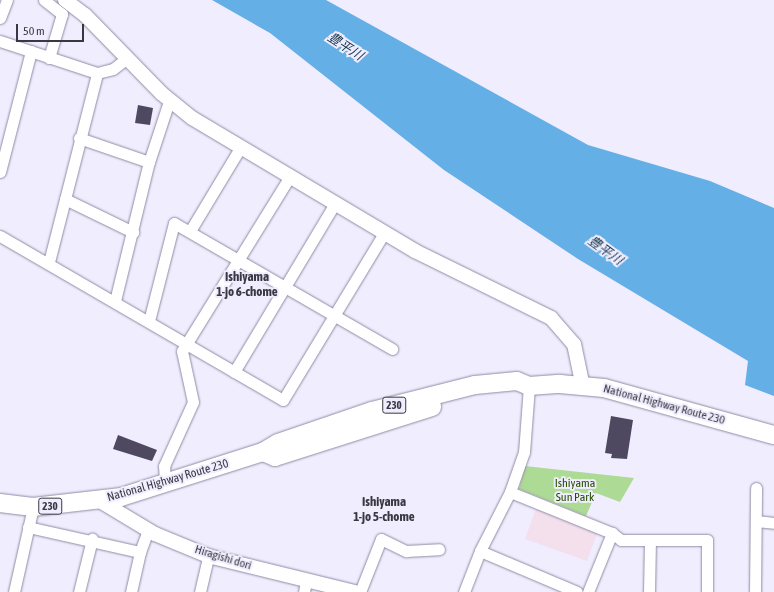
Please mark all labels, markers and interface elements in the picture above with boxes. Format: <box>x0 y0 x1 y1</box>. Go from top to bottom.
scale bar <box>18 16 86 42</box>
text: 50 m <box>23 24 45 38</box>
water label: 豊平川 <box>324 30 366 64</box>
water label: 豊平川 <box>585 233 625 269</box>
district label: Ishiyama 1-jo 6-chome <box>216 270 278 301</box>
street label: National Highway Route 230 <box>602 382 726 428</box>
road number: 230 <box>382 396 406 414</box>
street label: National Highway Route 230 <box>106 457 230 505</box>
park label: Ishiyama Sun Park <box>555 477 595 505</box>
district label: Ishiyama 1-jo 5-chome <box>353 495 415 526</box>
road number: 230 <box>38 497 62 515</box>
street label: Hiragishi dori <box>193 543 253 573</box>

